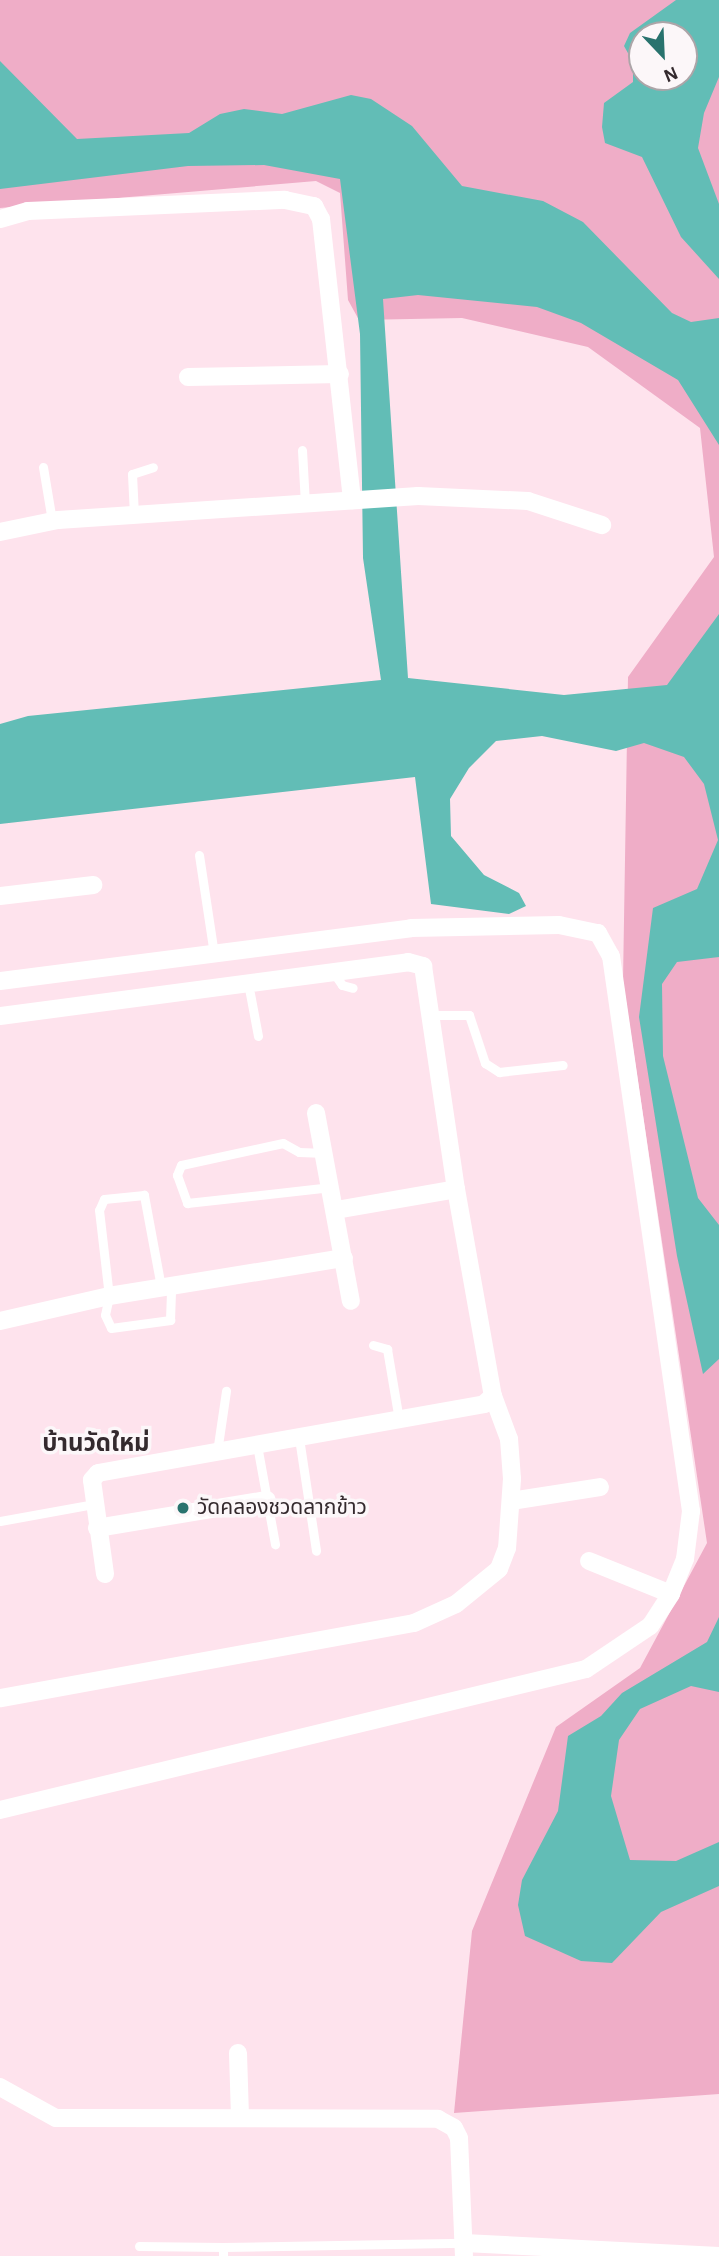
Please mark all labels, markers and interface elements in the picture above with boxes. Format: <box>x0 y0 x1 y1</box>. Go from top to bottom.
north arrow <box>628 21 698 91</box>
text: N <box>661 63 680 85</box>
district label: บ้านวัดใหม่ <box>42 1431 150 1459</box>
place label: วัดคลองชวดลากข้าว <box>197 1495 367 1521</box>
marker: วัดคลองชวดลากข้าว <box>175 1500 191 1516</box>

